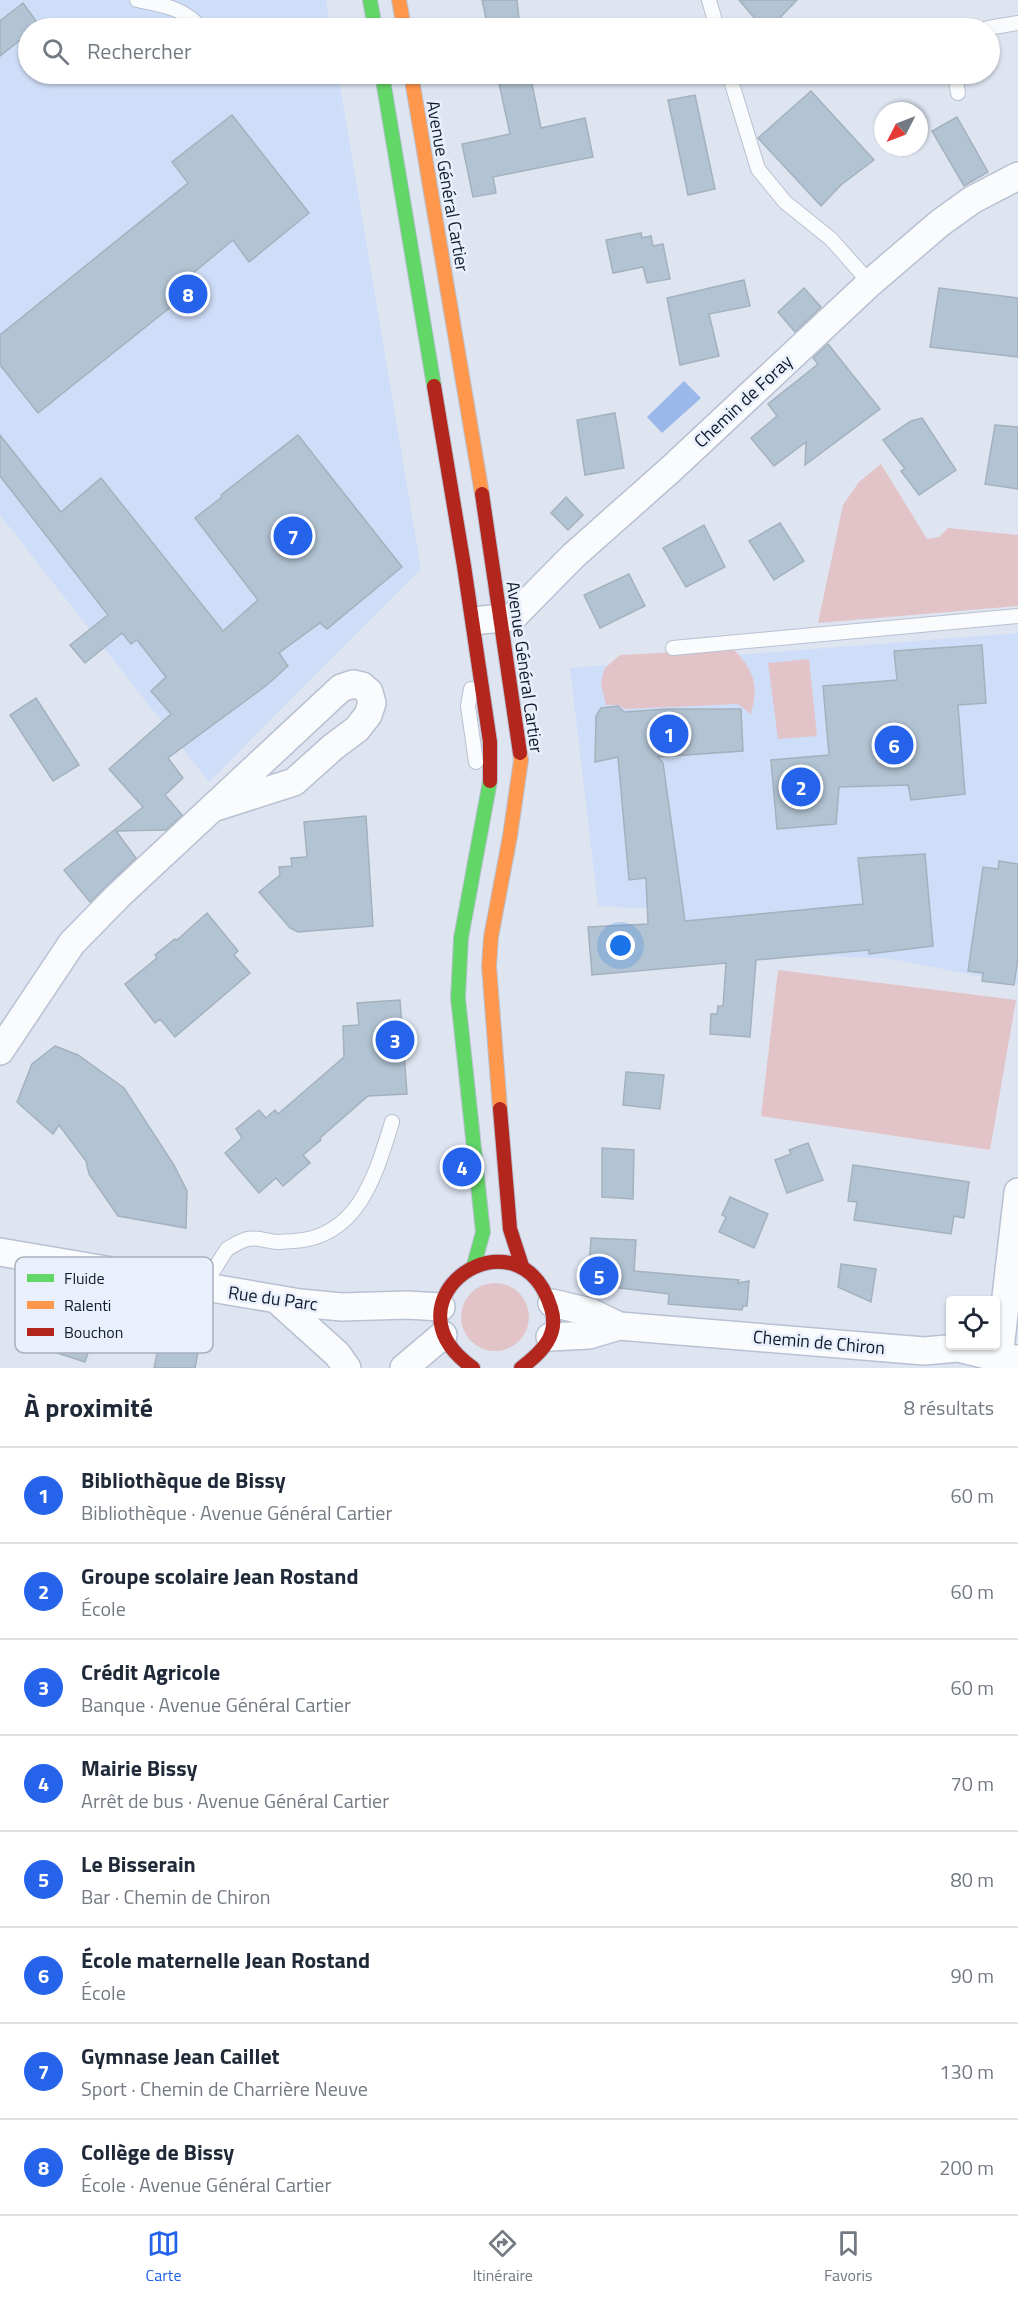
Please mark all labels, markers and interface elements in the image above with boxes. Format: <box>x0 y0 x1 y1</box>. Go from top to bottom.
search box <box>18 18 1000 84</box>
text: Rechercher <box>87 34 192 68</box>
icon: search <box>39 35 72 68</box>
street label: Avenue Général Cartier <box>420 98 476 274</box>
north arrow <box>874 102 928 156</box>
pin: 8 <box>168 272 207 316</box>
street label: Chemin de Foray <box>688 348 799 454</box>
pin: 7 <box>274 514 312 558</box>
street label: Avenue Général Cartier <box>500 579 550 755</box>
pin: 1 <box>650 712 688 756</box>
pin: 6 <box>874 722 914 768</box>
pin: 2 <box>782 764 820 810</box>
your location <box>606 931 635 960</box>
pin: 3 <box>376 1018 414 1062</box>
pin: 4 <box>442 1144 482 1190</box>
pin: 5 <box>580 1254 618 1298</box>
legend <box>15 1257 213 1353</box>
text: Fluide <box>64 1266 105 1290</box>
street label: Rue du Parc <box>226 1278 320 1318</box>
text: Ralenti <box>64 1293 111 1317</box>
map controls <box>946 1296 1000 1350</box>
button: locate <box>946 1296 1000 1350</box>
text: Bouchon <box>64 1320 123 1344</box>
street label: Chemin de Chiron <box>752 1323 886 1361</box>
text: À proximité <box>24 1388 153 1427</box>
text: 8 résultats <box>904 1392 994 1423</box>
text: Bibliothèque de Bissy <box>81 1463 286 1497</box>
text: 1 <box>38 1480 49 1511</box>
text: 60 m <box>950 1480 994 1511</box>
text: Bibliothèque · Avenue Général Cartier <box>81 1497 392 1528</box>
text: Groupe scolaire Jean Rostand <box>81 1559 359 1593</box>
text: 2 <box>38 1576 49 1607</box>
text: 60 m <box>950 1576 994 1607</box>
text: École <box>81 1593 126 1624</box>
text: Crédit Agricole <box>81 1655 220 1689</box>
text: 3 <box>38 1672 49 1703</box>
text: 60 m <box>950 1672 994 1703</box>
text: Banque · Avenue Général Cartier <box>81 1689 351 1720</box>
text: Mairie Bissy <box>81 1751 197 1785</box>
text: 4 <box>38 1768 49 1799</box>
text: 70 m <box>950 1768 994 1799</box>
text: Arrêt de bus · Avenue Général Cartier <box>81 1785 389 1816</box>
text: Le Bisserain <box>81 1847 196 1881</box>
text: 5 <box>38 1864 49 1895</box>
text: 80 m <box>950 1864 994 1895</box>
text: Bar · Chemin de Chiron <box>81 1881 270 1912</box>
text: École maternelle Jean Rostand <box>81 1943 370 1977</box>
text: 6 <box>38 1960 49 1991</box>
text: 90 m <box>950 1960 994 1991</box>
text: École <box>81 1977 126 2008</box>
text: Gymnase Jean Caillet <box>81 2039 280 2073</box>
text: 7 <box>38 2056 49 2087</box>
text: 130 m <box>939 2056 994 2087</box>
text: Sport · Chemin de Charrière Neuve <box>81 2073 368 2104</box>
text: Collège de Bissy <box>81 2135 234 2169</box>
text: 8 <box>38 2152 49 2183</box>
text: 200 m <box>939 2152 994 2183</box>
text: École · Avenue Général Cartier <box>81 2169 331 2200</box>
tab: Carte <box>146 2227 182 2287</box>
tab: Itinéraire <box>473 2227 533 2287</box>
tab: Favoris <box>824 2227 872 2287</box>

